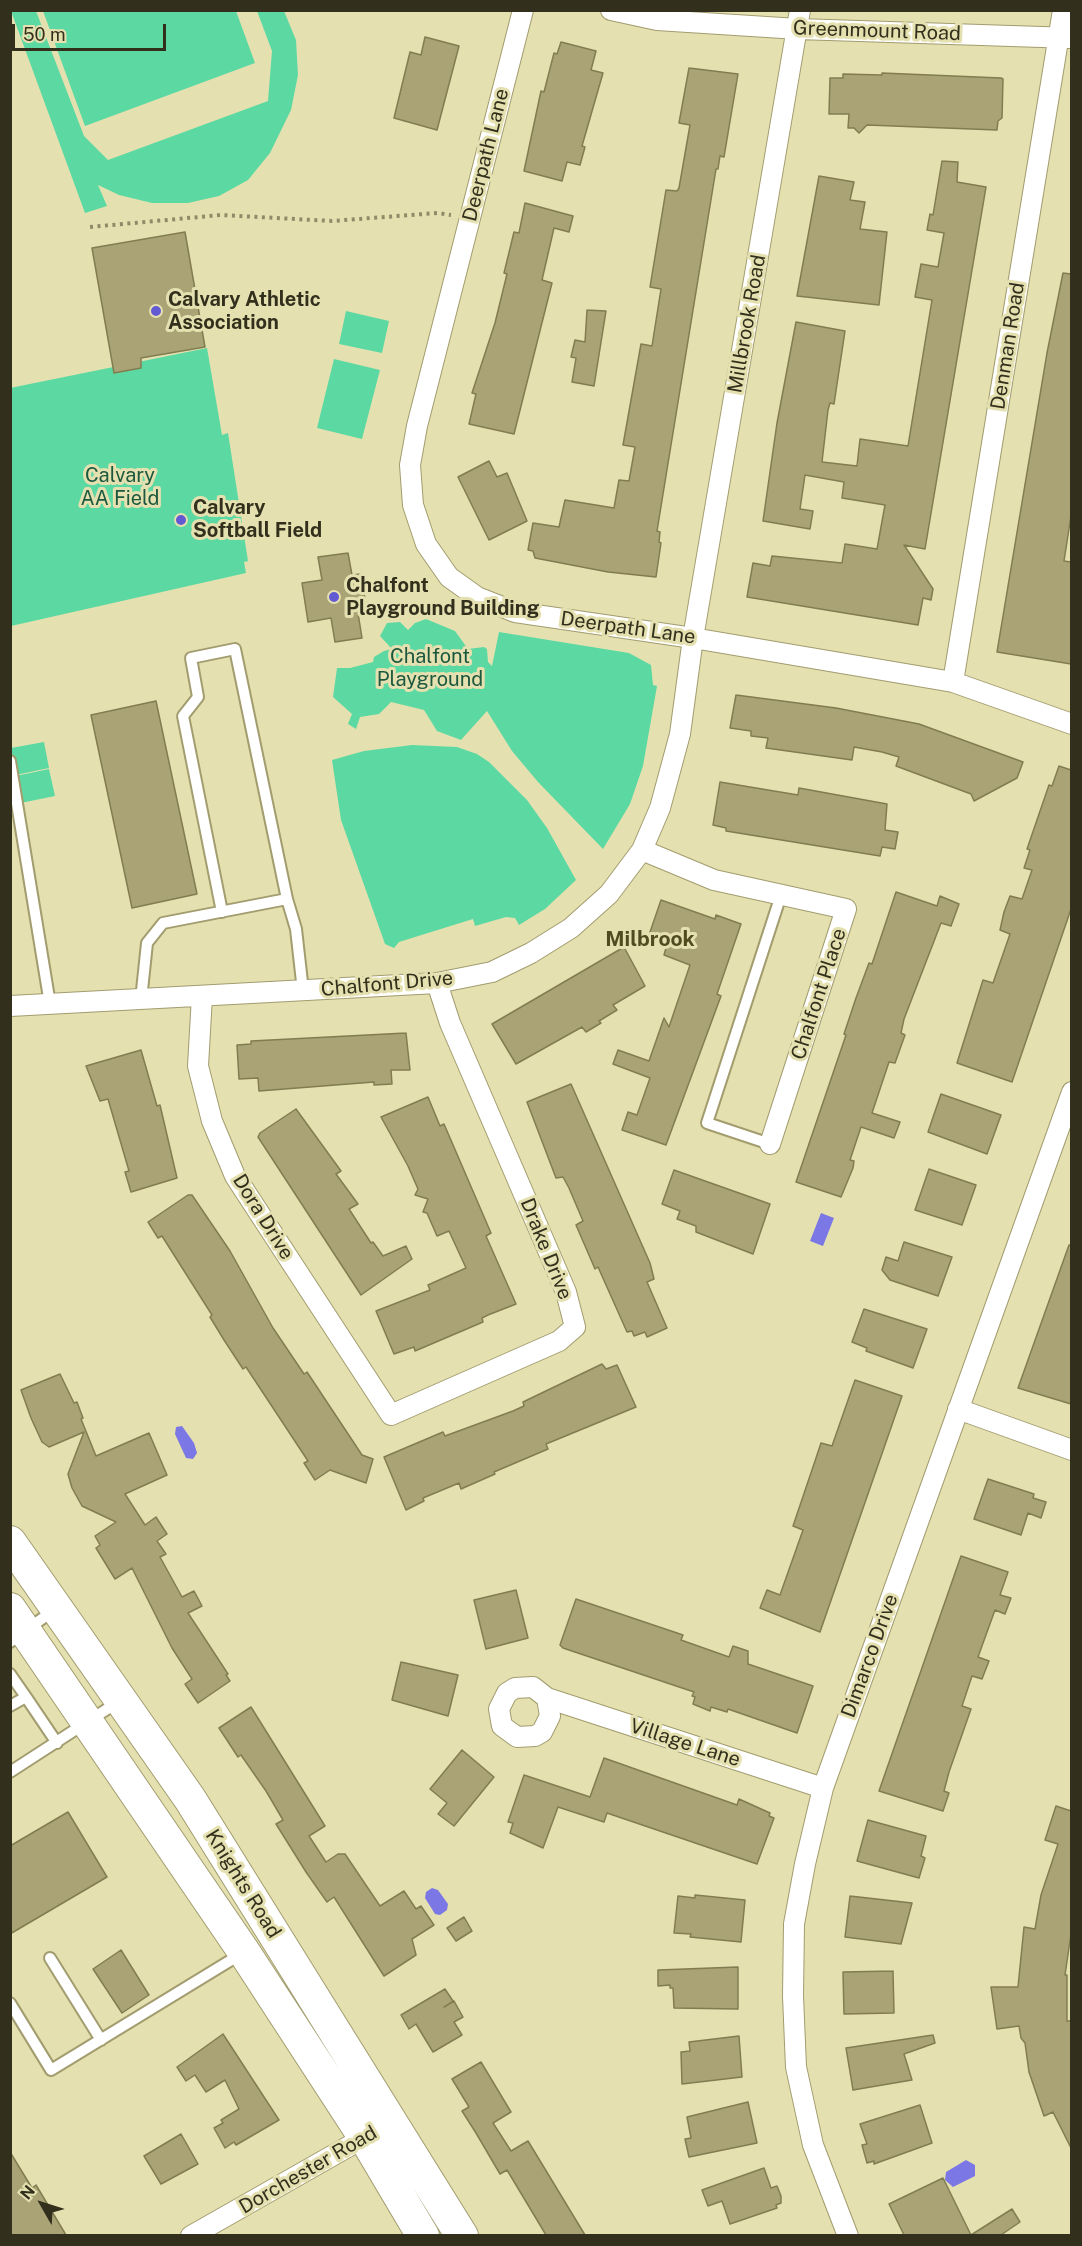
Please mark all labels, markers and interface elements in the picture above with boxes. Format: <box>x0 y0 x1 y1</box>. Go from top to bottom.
scale bar <box>15 12 170 50</box>
street label: Greenmount Road <box>793 16 961 46</box>
text: 50 m <box>23 24 66 45</box>
street label: Deerpath Lane <box>458 86 514 224</box>
street label: Millbrook Road <box>723 253 771 395</box>
street label: Denman Road <box>986 281 1030 411</box>
place label: Calvary Athletic Association <box>168 288 321 335</box>
marker: Calvary Athletic Association <box>149 304 163 318</box>
park label: Calvary AA Field <box>80 464 160 511</box>
place label: Calvary Softball Field <box>193 496 322 543</box>
marker: Calvary Softball Field <box>174 513 188 527</box>
place label: Chalfont Playground Building <box>346 574 539 621</box>
marker: Chalfont Playground Building <box>327 590 341 604</box>
street label: Deerpath Lane <box>559 607 697 649</box>
park label: Chalfont Playground <box>377 645 483 692</box>
street label: Chalfont Place <box>786 925 852 1063</box>
district label: Milbrook <box>605 927 695 953</box>
street label: Chalfont Drive <box>320 966 454 1002</box>
street label: Dora Drive <box>227 1170 299 1264</box>
street label: Drake Drive <box>515 1195 577 1303</box>
street label: Dimarco Drive <box>837 1591 903 1721</box>
street label: Village Lane <box>627 1714 743 1772</box>
street label: Knights Road <box>200 1825 286 1943</box>
street label: Dorchester Road <box>235 2121 381 2219</box>
north arrow <box>12 2174 72 2234</box>
text: N <box>16 2182 39 2203</box>

